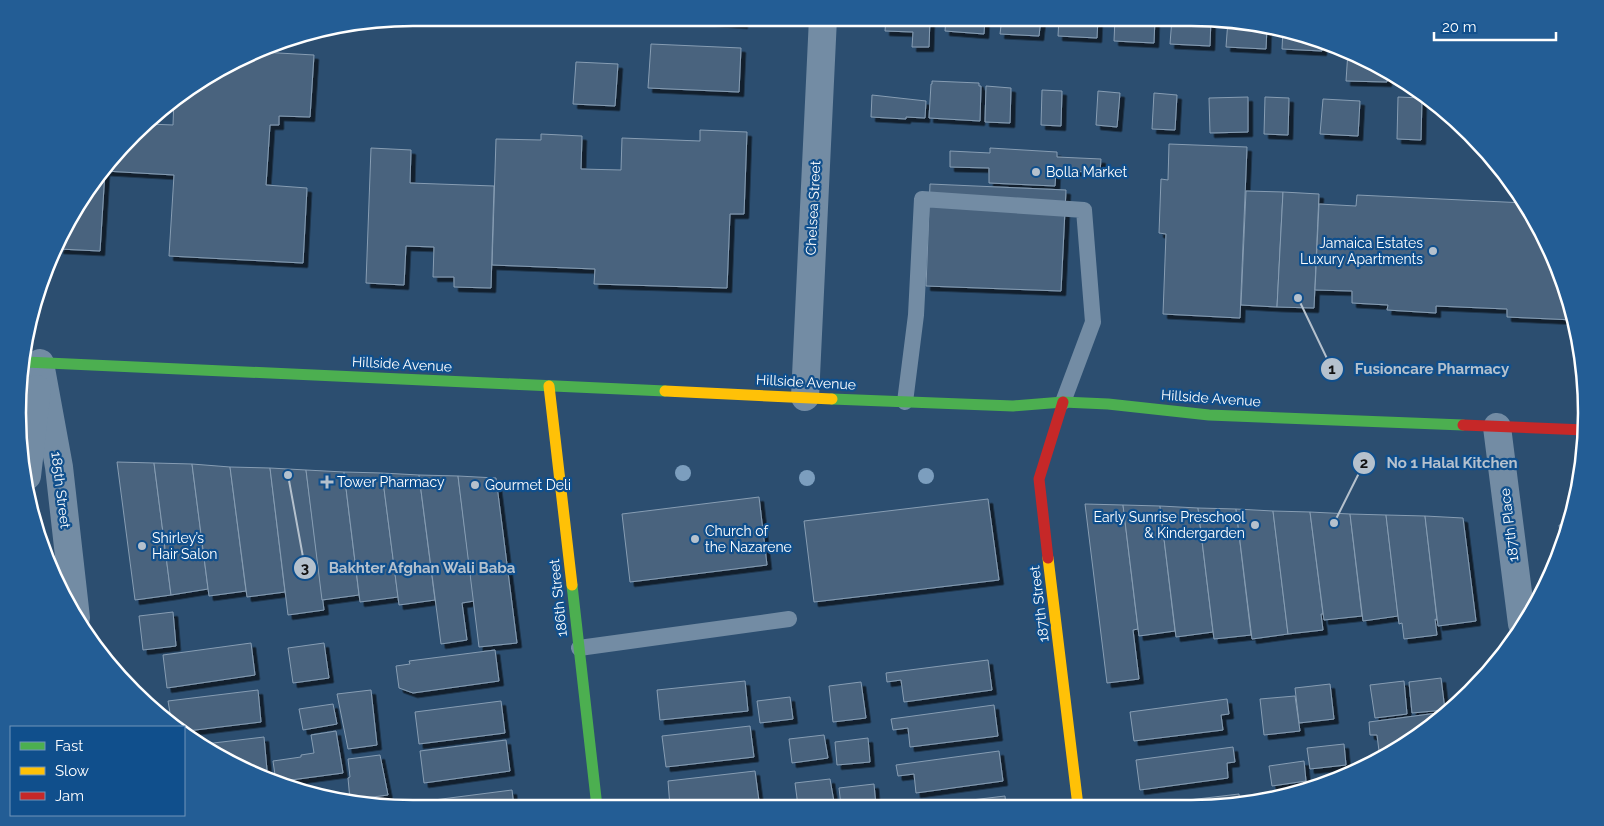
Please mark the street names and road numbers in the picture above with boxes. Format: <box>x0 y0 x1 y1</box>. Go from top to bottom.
street label: Chelsea Street <box>803 160 823 256</box>
street label: Hillside Avenue <box>352 353 452 375</box>
street label: Hillside Avenue <box>756 371 856 393</box>
street label: Hillside Avenue <box>1161 387 1261 409</box>
street label: 185th Street <box>48 451 74 530</box>
street label: 187th Place <box>1497 487 1521 563</box>
street label: 186th Street <box>546 558 570 638</box>
street label: 187th Street <box>1026 565 1052 643</box>

